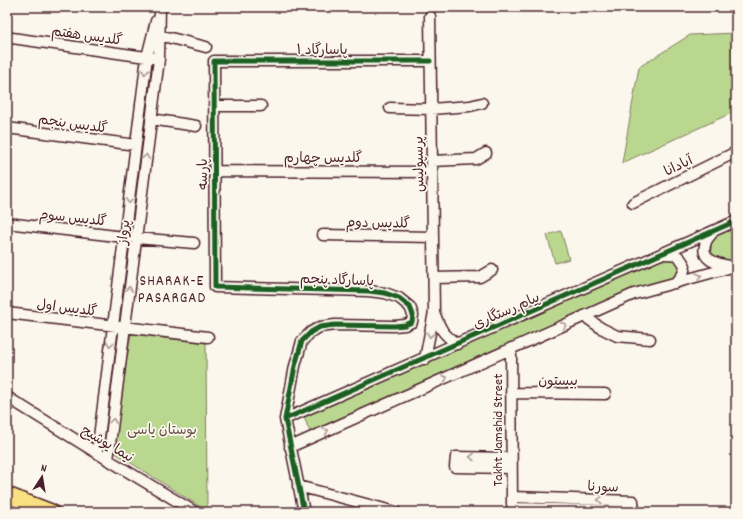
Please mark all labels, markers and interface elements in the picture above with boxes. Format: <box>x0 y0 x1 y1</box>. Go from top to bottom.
street label: گلدیس هفتم <box>50 22 123 52</box>
street label: پاسارگاد ۱ <box>296 41 348 61</box>
one-way arrow <box>141 69 150 76</box>
street label: گلدیس پنجم <box>37 110 109 140</box>
street label: پرسپولیس <box>410 136 430 192</box>
street label: گلدیس چهارم <box>284 149 362 169</box>
street label: آپادانا <box>661 151 697 182</box>
one-way arrow <box>141 154 150 161</box>
street label: پارسه <box>194 158 214 190</box>
one-way arrow <box>124 198 133 205</box>
street label: گلدیس سوم <box>38 205 108 232</box>
street label: گلدیس دوم <box>346 213 410 235</box>
street label: پرواز <box>113 219 136 247</box>
street label: پاسارگاد پنجم <box>300 270 374 292</box>
district label: SHARAK-E PASARGAD <box>138 271 206 310</box>
one-way arrow <box>695 272 702 281</box>
one-way arrow <box>125 286 134 292</box>
street label: پیام رستگاری <box>470 288 543 335</box>
street label: گلدیس اول <box>35 295 98 323</box>
one-way arrow <box>559 322 567 330</box>
one-way arrow <box>426 332 434 339</box>
one-way arrow <box>106 341 115 347</box>
street label: بیستون <box>538 372 578 392</box>
street label: Takht Jamshid Street <box>489 374 509 486</box>
one-way arrow <box>440 375 448 383</box>
one-way arrow <box>108 418 117 424</box>
street label: نیما یوشیج <box>77 421 137 468</box>
park label: بوستان یاسی <box>127 421 197 441</box>
one-way arrow <box>322 428 329 436</box>
one-way arrow <box>469 453 475 461</box>
north arrow <box>22 457 62 497</box>
text: N <box>39 461 49 478</box>
street label: سورنا <box>587 477 619 499</box>
one-way arrow <box>597 496 603 504</box>

